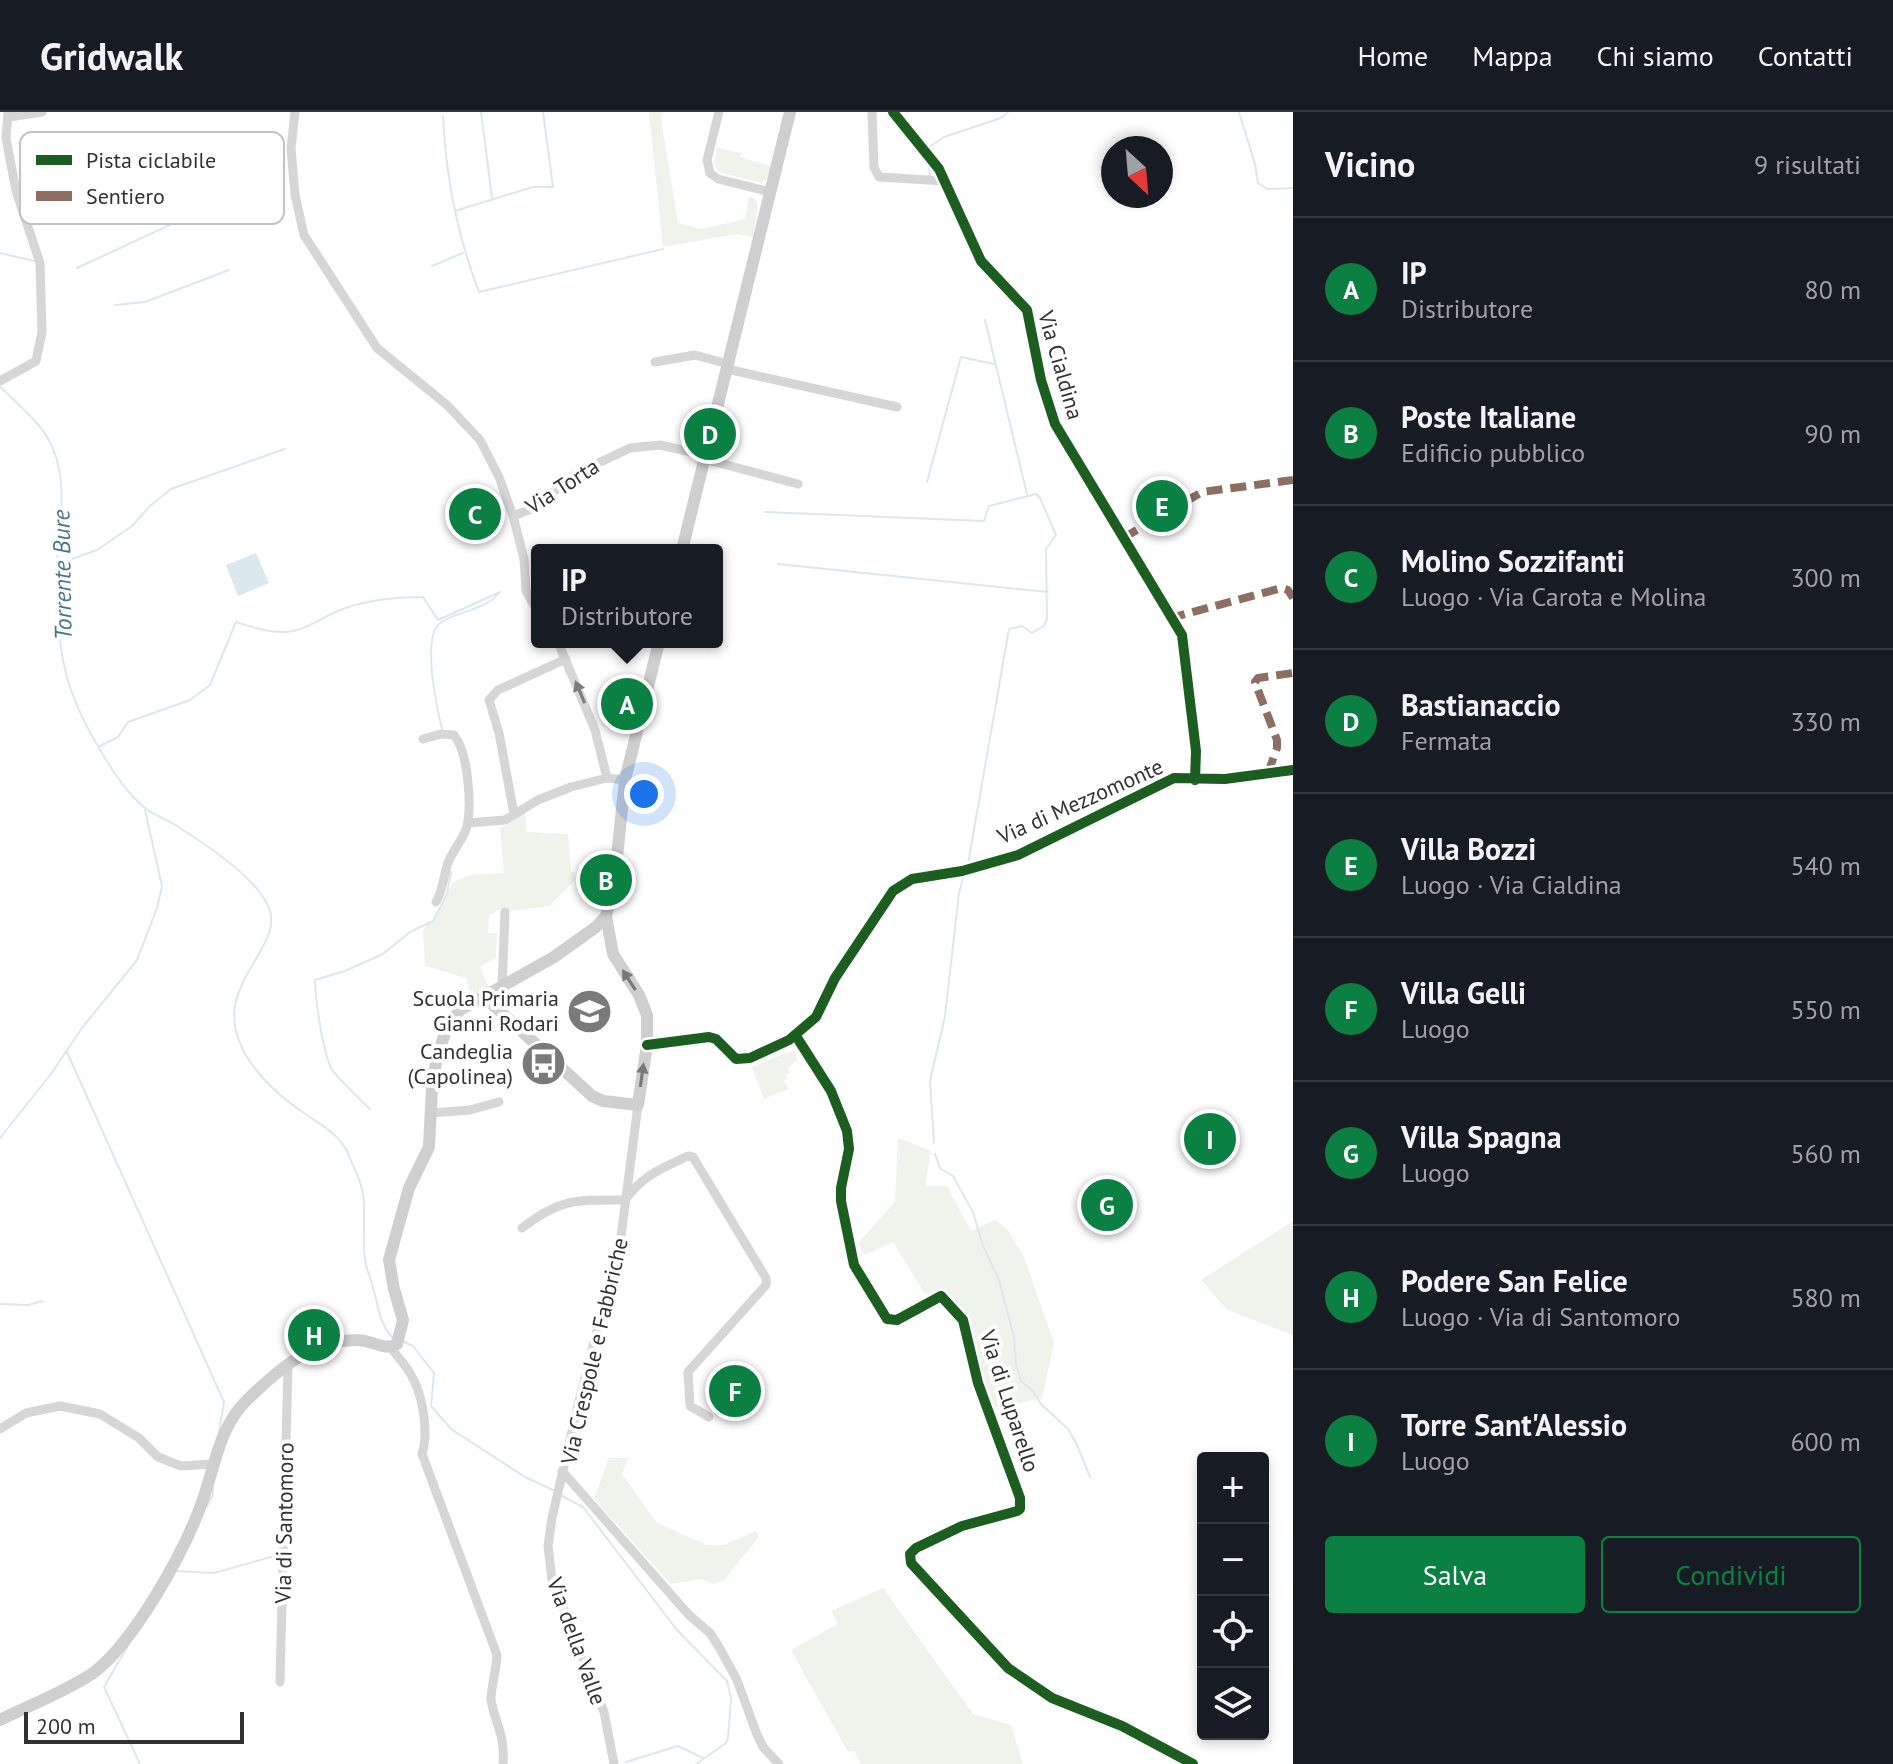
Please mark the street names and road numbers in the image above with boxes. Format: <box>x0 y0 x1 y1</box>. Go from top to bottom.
street label: Via Cialdina <box>1032 307 1090 423</box>
street label: Via Torta <box>519 452 604 521</box>
street label: Via di Mezzomonte <box>992 752 1167 850</box>
street label: Via Crespole e Fabbriche <box>554 1235 634 1468</box>
street label: Via di Luparello <box>974 1325 1046 1476</box>
street label: Via di Santomoro <box>269 1442 299 1605</box>
street label: Via della Valle <box>541 1573 613 1709</box>

